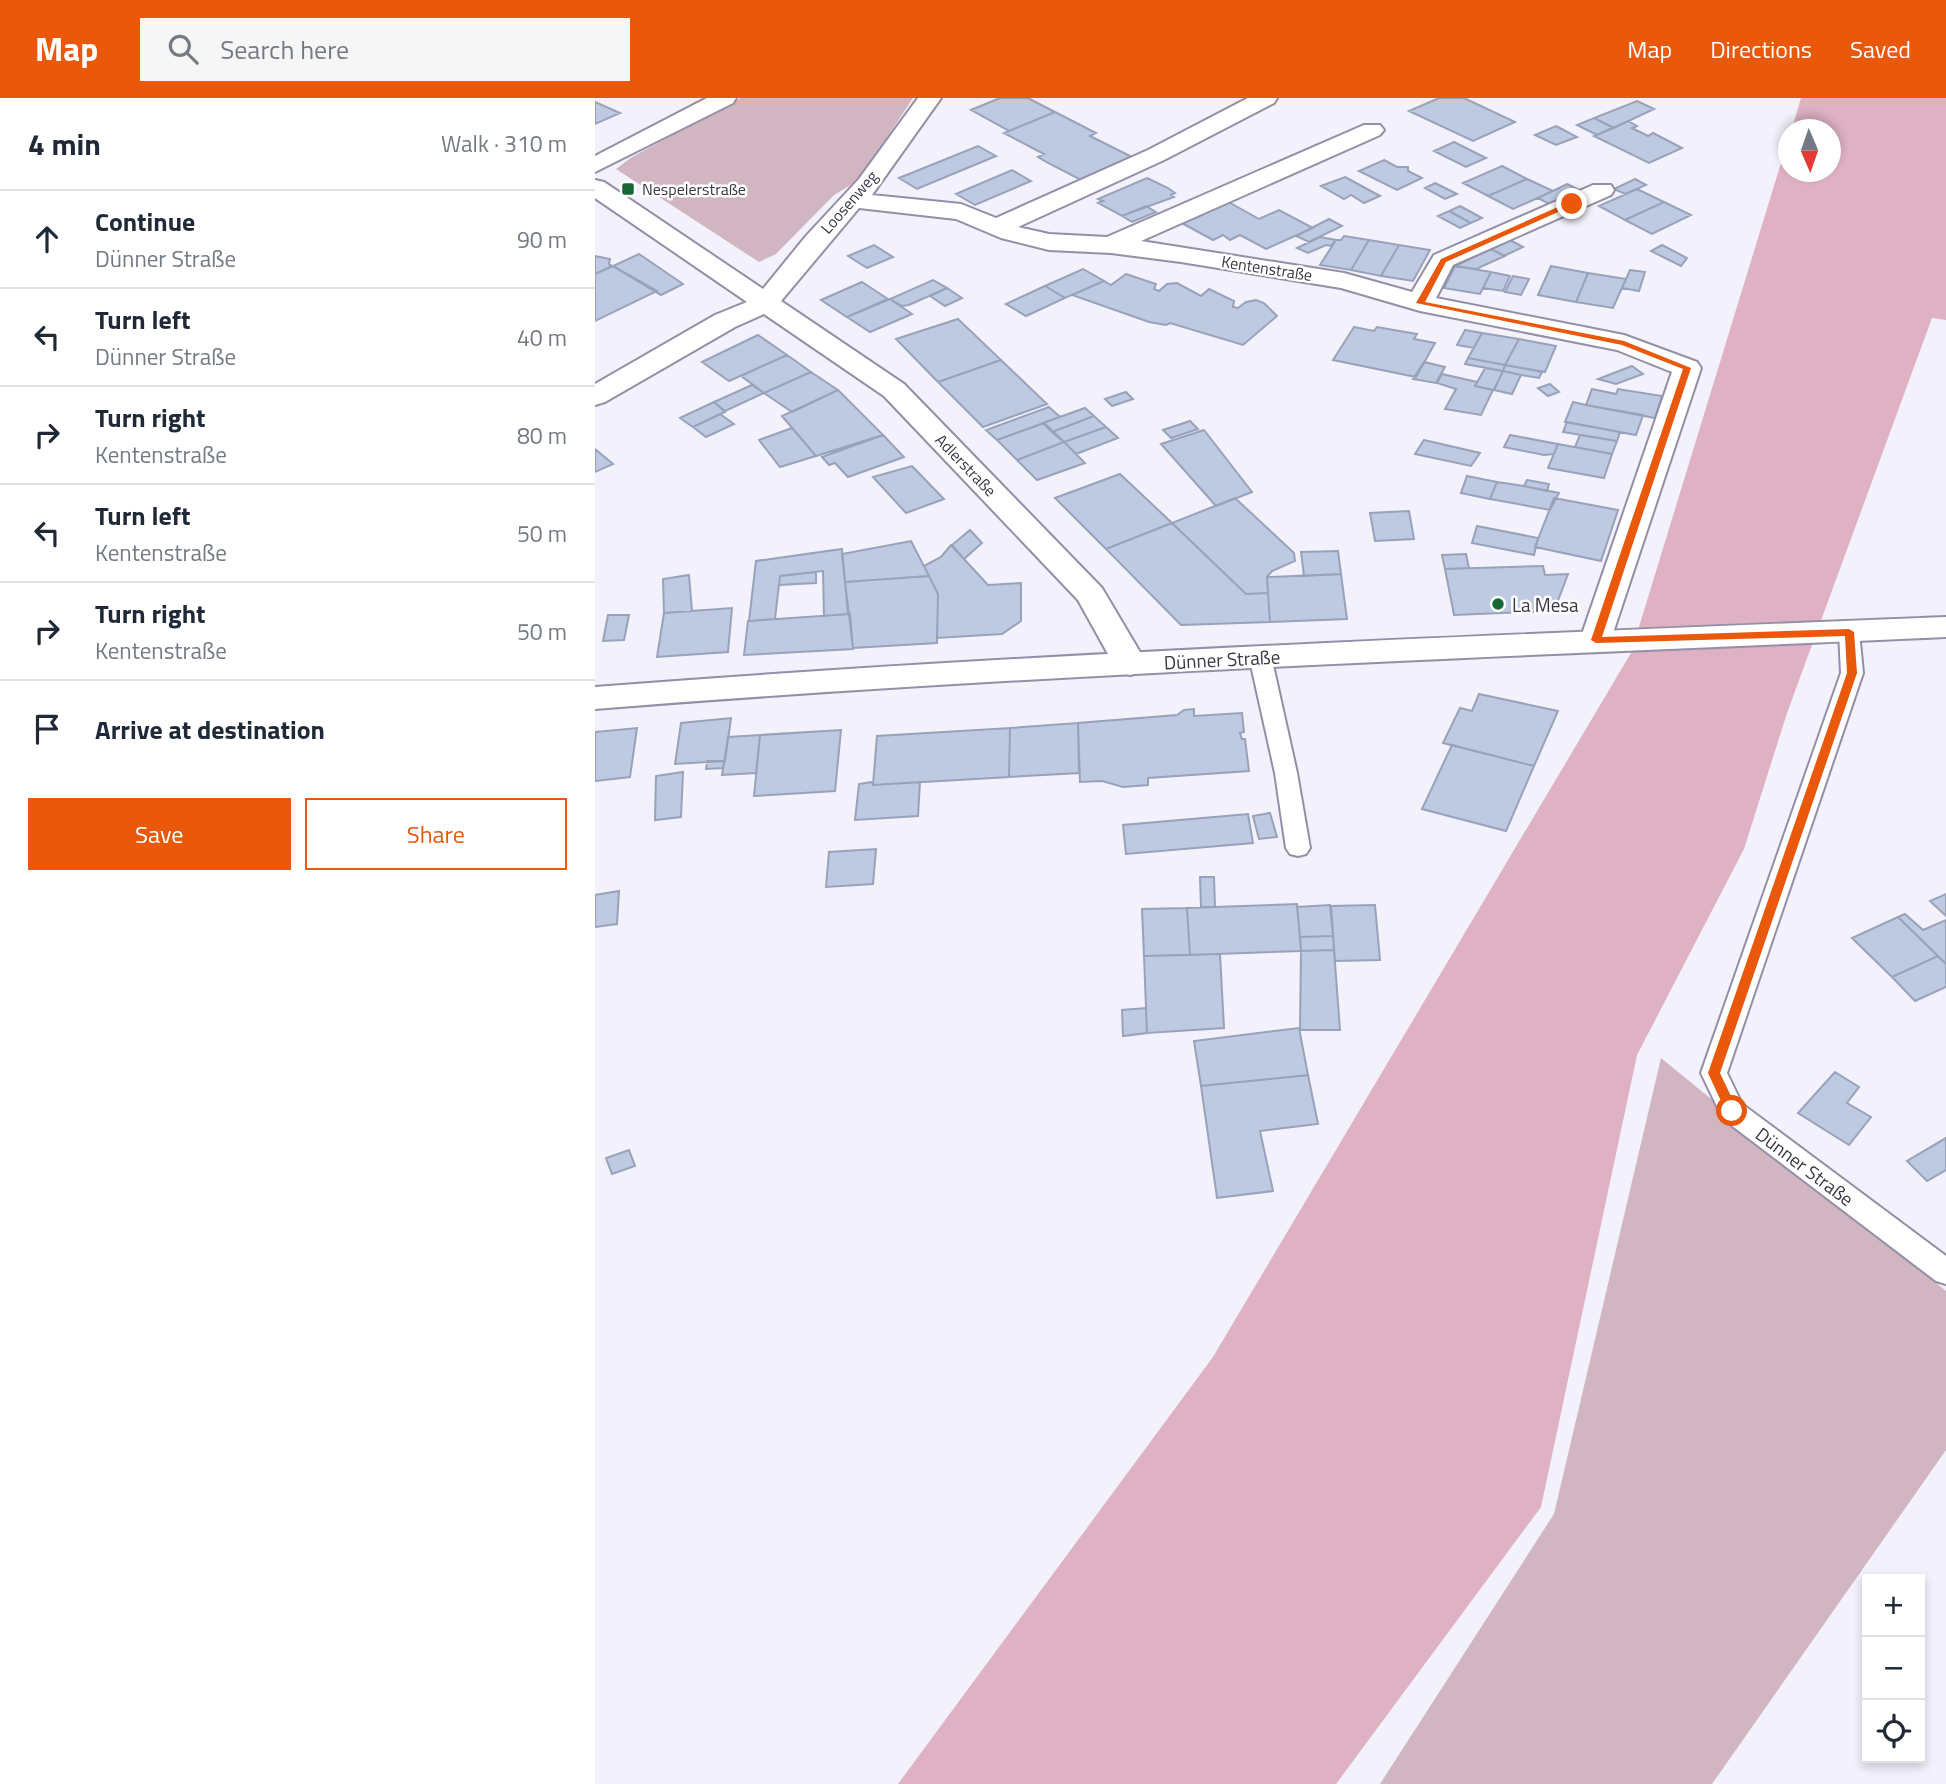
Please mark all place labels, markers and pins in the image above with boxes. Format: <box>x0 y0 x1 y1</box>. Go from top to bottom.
place label: Nespelerstraße <box>642 177 746 201</box>
marker: Nespelerstraße <box>620 181 636 197</box>
place label: La Mesa <box>1512 590 1579 619</box>
marker: La Mesa <box>1490 596 1506 612</box>

